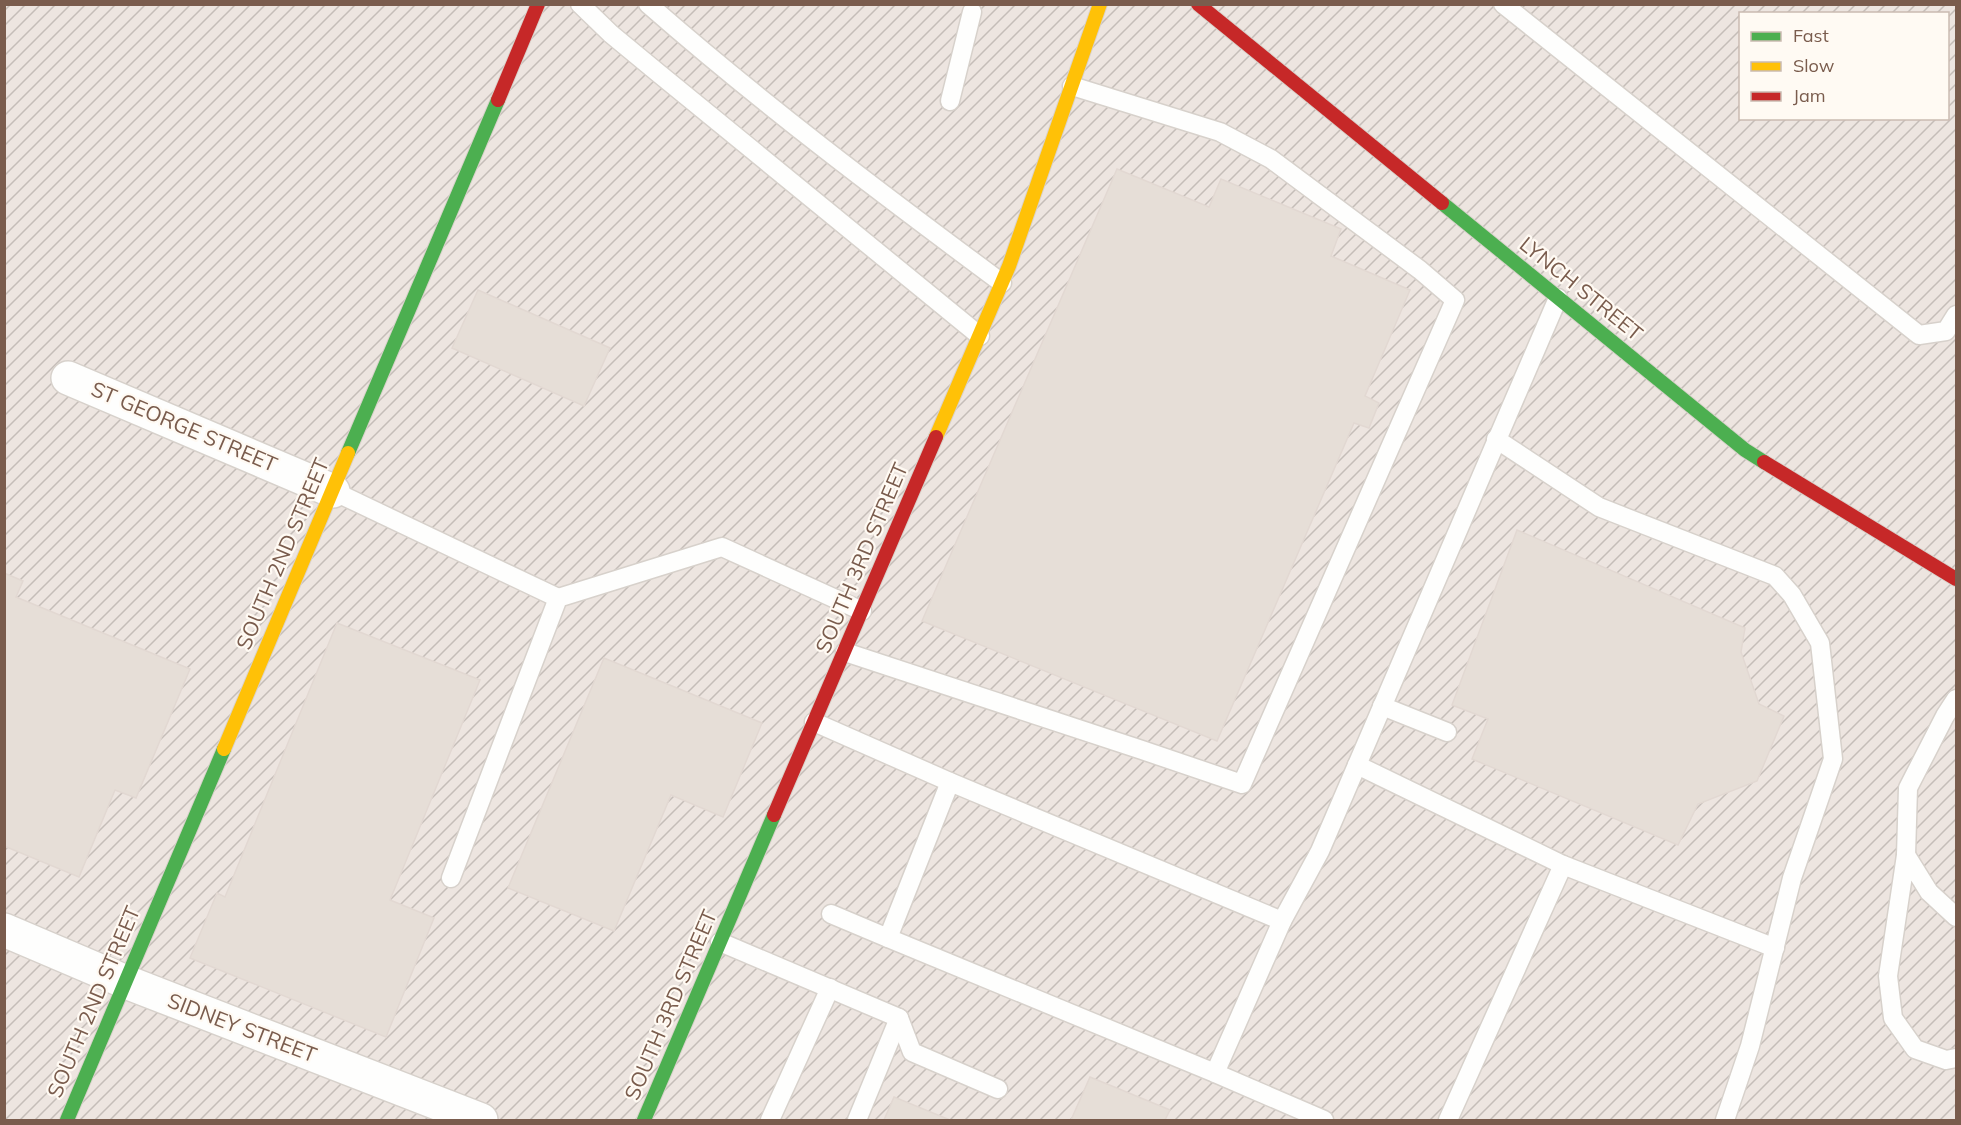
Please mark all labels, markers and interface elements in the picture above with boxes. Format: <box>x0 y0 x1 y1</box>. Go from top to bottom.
legend <box>1739 12 1949 120</box>
text: Fast <box>1793 24 1829 47</box>
text: Slow <box>1793 54 1835 77</box>
text: Jam <box>1793 84 1826 107</box>
street label: LYNCH STREET <box>1515 231 1649 346</box>
street label: ST GEORGE STREET <box>87 375 282 477</box>
street label: SOUTH 2ND STREET <box>230 454 334 653</box>
street label: SOUTH 3RD STREET <box>809 458 913 657</box>
street label: SOUTH 2ND STREET <box>41 902 145 1101</box>
street label: SOUTH 3RD STREET <box>618 905 722 1104</box>
street label: SIDNEY STREET <box>164 987 321 1068</box>

